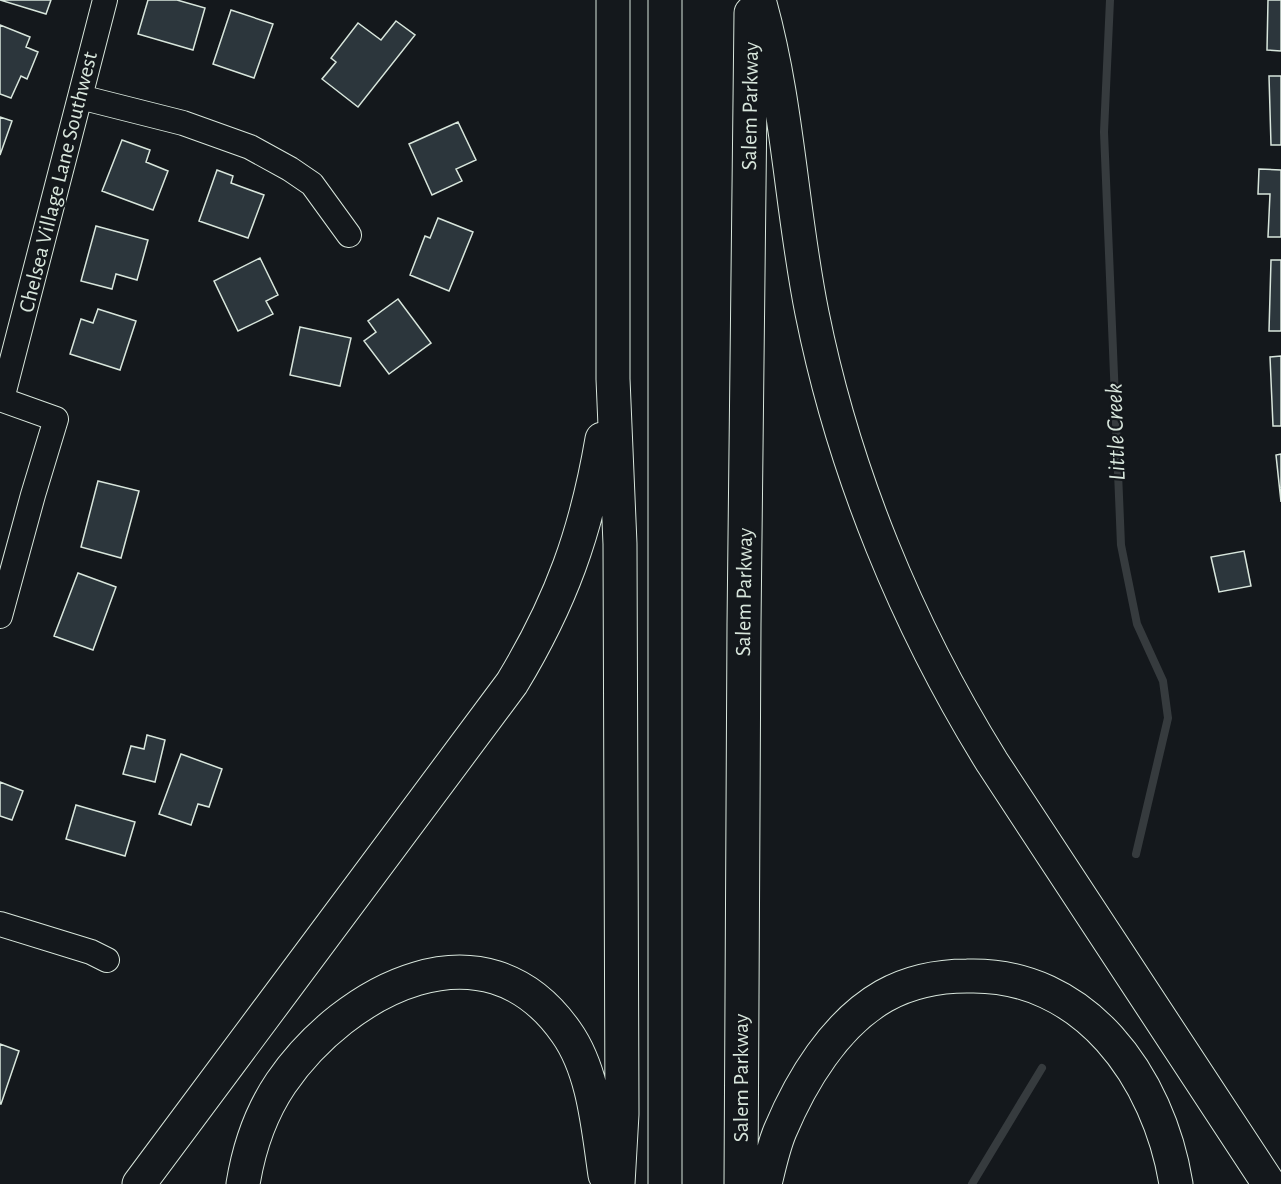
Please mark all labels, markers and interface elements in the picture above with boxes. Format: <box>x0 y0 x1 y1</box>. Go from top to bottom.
street label: Salem Parkway <box>738 41 762 171</box>
street label: Chelsea Village Lane Southwest <box>15 49 101 315</box>
water label: Little Creek <box>1102 383 1130 481</box>
street label: Salem Parkway <box>732 527 756 657</box>
street label: Salem Parkway <box>730 1013 752 1142</box>

